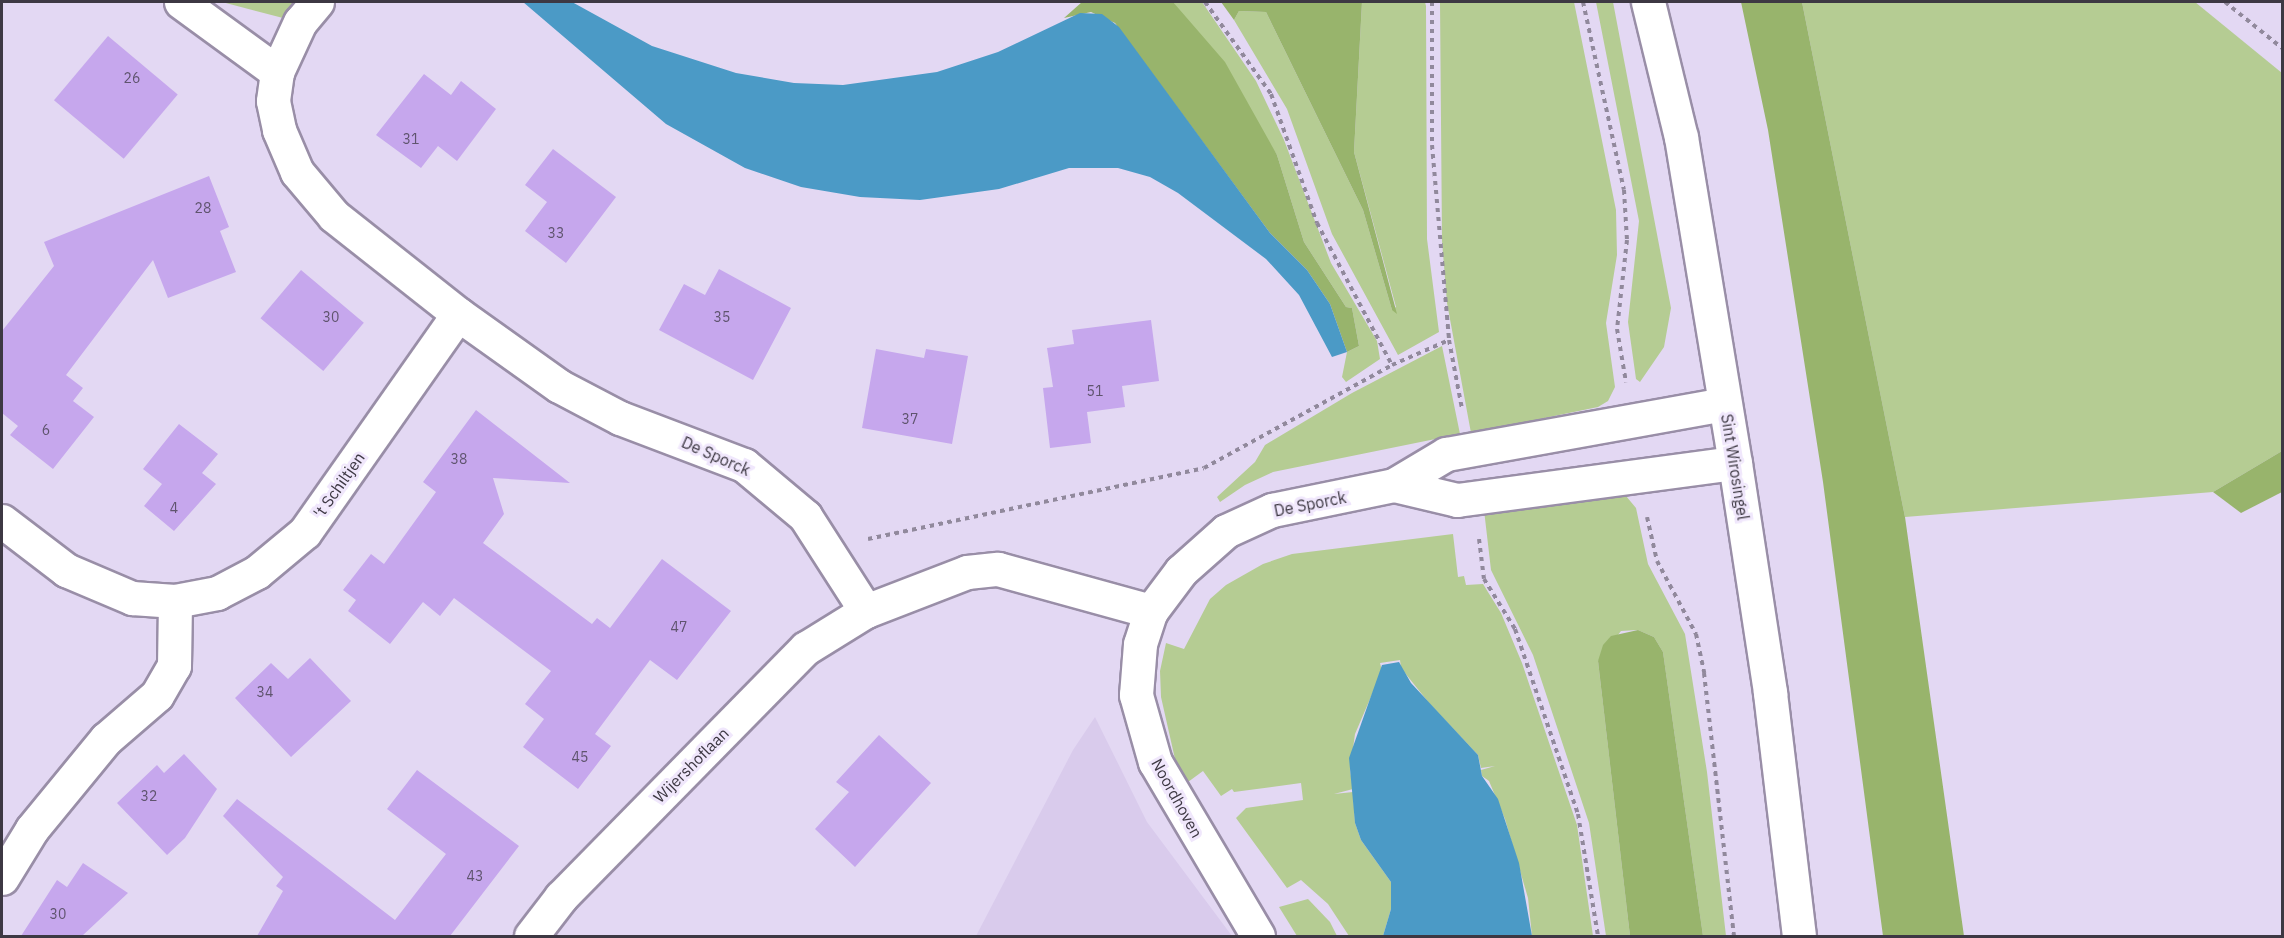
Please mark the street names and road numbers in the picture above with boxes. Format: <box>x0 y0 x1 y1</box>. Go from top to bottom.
street label: Sint Wirosingel <box>1717 413 1753 521</box>
street label: De Sporck <box>679 432 753 480</box>
street label: 't Schiltjen <box>309 449 369 521</box>
street label: De Sporck <box>1272 488 1348 520</box>
street label: Wijershoflaan <box>649 723 733 807</box>
street label: Noordhoven <box>1147 755 1207 841</box>

